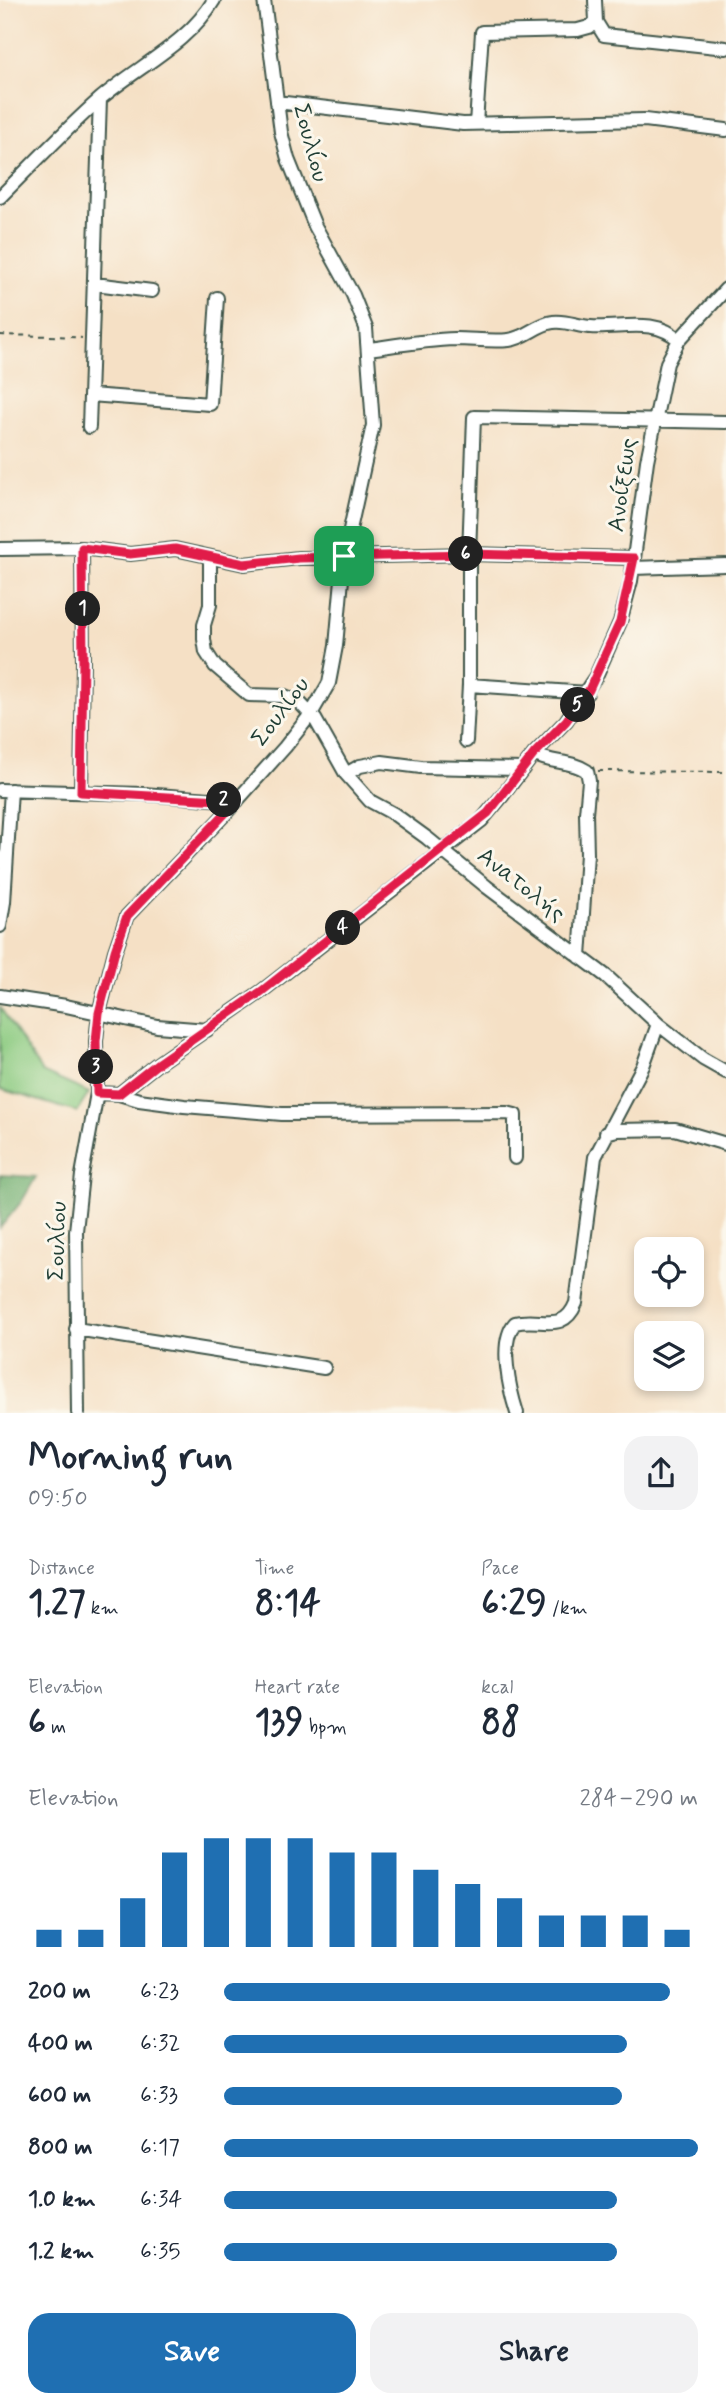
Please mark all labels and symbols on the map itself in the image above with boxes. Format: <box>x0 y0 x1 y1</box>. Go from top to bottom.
street label: Σουλίου <box>285 101 335 186</box>
street label: Ανοίξεως <box>601 436 645 534</box>
pin <box>314 526 374 586</box>
pin: 6 <box>448 536 484 572</box>
pin: 1 <box>66 592 100 626</box>
street label: Σουλίου <box>245 671 317 753</box>
pin: 5 <box>560 688 596 722</box>
pin: 2 <box>206 782 242 818</box>
street label: Ανατολής <box>470 841 572 929</box>
pin: 4 <box>326 911 360 946</box>
pin: 3 <box>78 1050 114 1084</box>
street label: Σουλίου <box>41 1201 75 1281</box>

